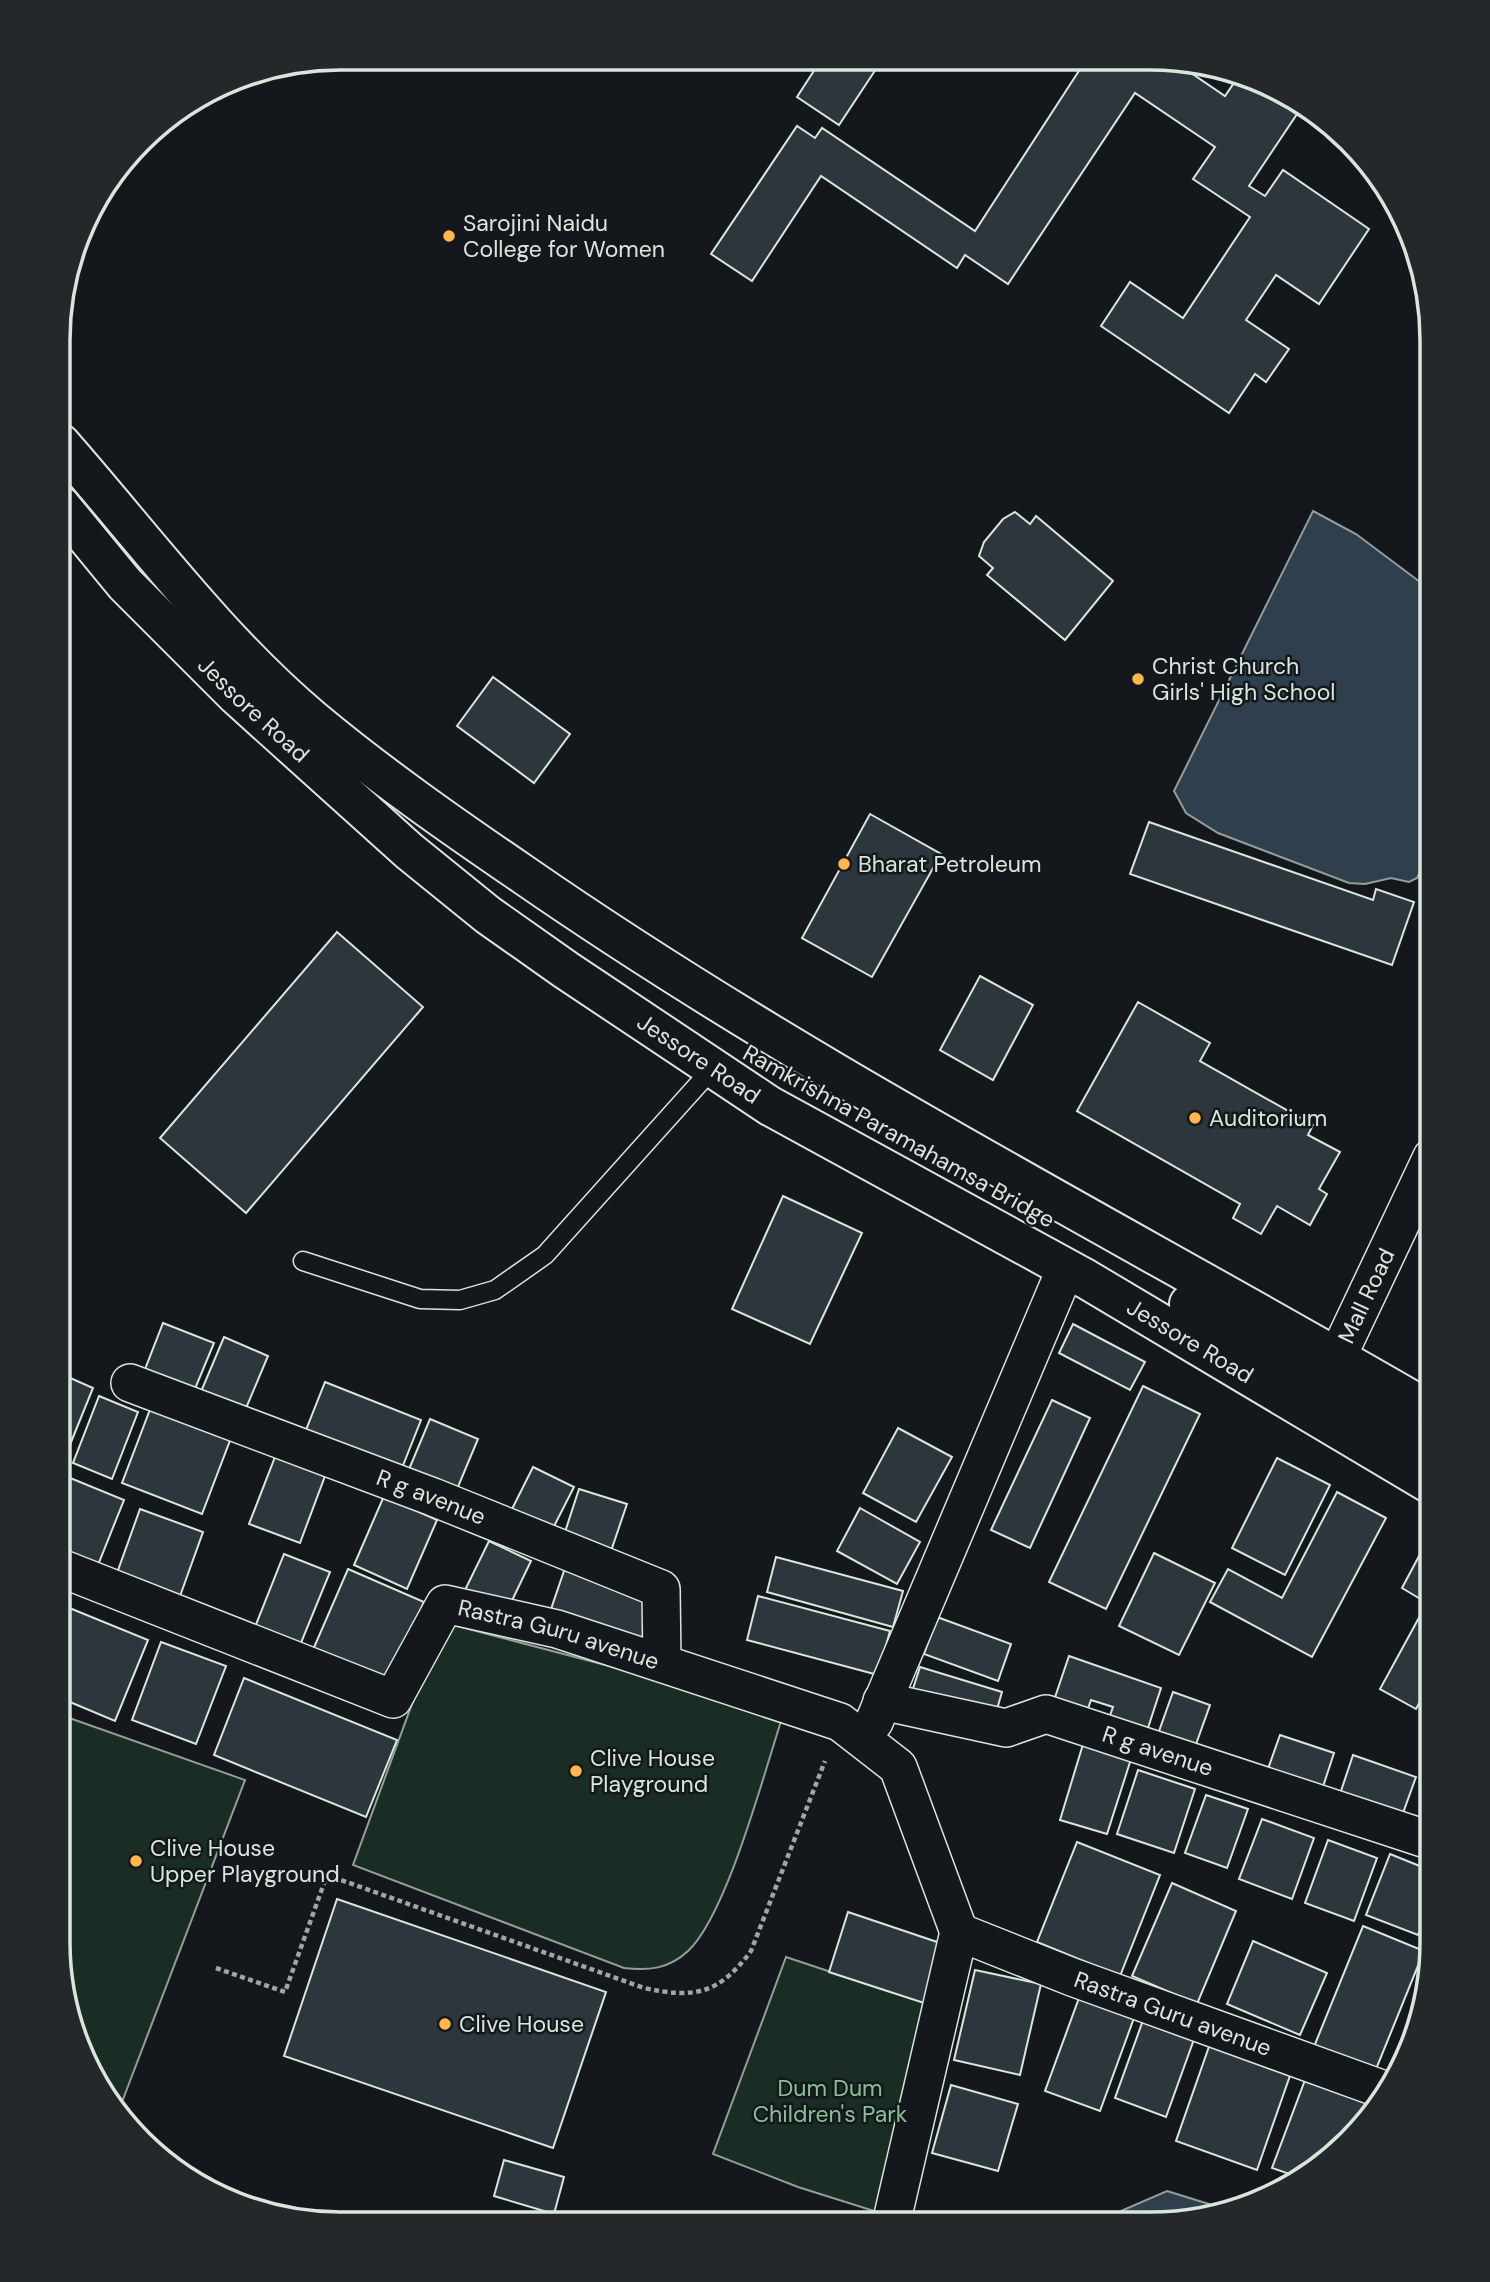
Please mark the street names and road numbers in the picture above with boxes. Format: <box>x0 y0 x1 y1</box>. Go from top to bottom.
street label: Jessore Road <box>191 650 316 769</box>
street label: Jessore Road <box>631 1007 766 1110</box>
street label: Ramkrishna Paramahamsa Bridge <box>738 1038 1060 1234</box>
street label: Mall Road <box>1331 1243 1402 1348</box>
street label: Jessore Road <box>1121 1292 1259 1390</box>
street label: R g avenue <box>372 1462 490 1532</box>
street label: Rastra Guru avenue <box>455 1592 663 1677</box>
street label: R g avenue <box>1099 1719 1217 1783</box>
street label: Rastra Guru avenue <box>1070 1964 1276 2063</box>

